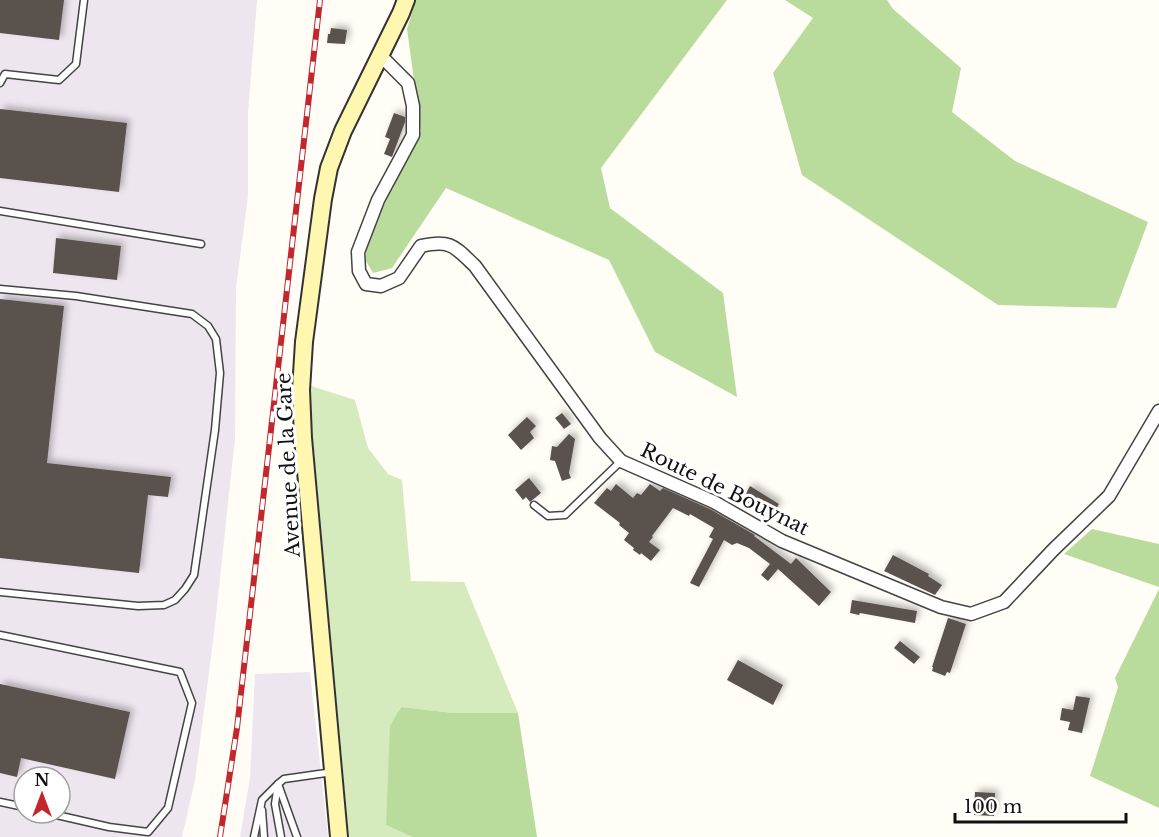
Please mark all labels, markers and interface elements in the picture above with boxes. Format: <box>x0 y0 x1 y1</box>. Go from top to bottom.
street label: Avenue de la Gare <box>271 372 305 559</box>
street label: Route de Bouynat <box>637 438 814 540</box>
north arrow <box>12 765 72 825</box>
text: N <box>34 770 50 790</box>
scale bar <box>955 786 1126 824</box>
text: 100 m <box>964 796 1022 818</box>

